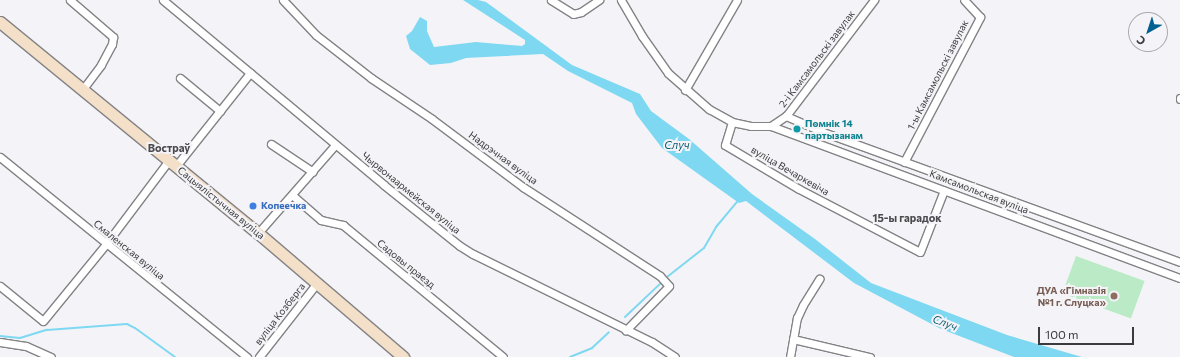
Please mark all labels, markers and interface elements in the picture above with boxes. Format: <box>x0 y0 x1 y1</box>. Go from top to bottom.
street label: 2-і Камсамольскі завулак <box>777 8 857 110</box>
north arrow <box>1128 12 1168 52</box>
street label: 1-ы Камсамольскі завулак <box>905 18 971 132</box>
text: С <box>1134 34 1148 48</box>
place label: Помнік 14 партызанам <box>805 117 863 140</box>
marker: Помнік 14 партызанам <box>792 124 802 134</box>
street label: Надрэчная вуліца <box>466 129 540 187</box>
water label: Случ <box>664 138 690 152</box>
district label: Востраў <box>148 141 190 155</box>
street label: вуліца Вечаркевіча <box>749 144 831 198</box>
street label: Чырвонаармейская вуліца <box>359 150 463 236</box>
street label: Сацыялістычная вуліца <box>175 164 267 242</box>
street label: Камсамольская вуліца <box>928 168 1030 216</box>
place label: Копеечка <box>261 200 306 212</box>
marker: Копеечка <box>248 201 258 211</box>
district label: 15-ы гарадок <box>872 211 942 225</box>
street label: Смаленская вуліца <box>91 218 167 282</box>
street label: Садовы праезд <box>375 237 437 291</box>
street label: вуліца Козберга <box>252 281 308 347</box>
place label: ДУА «Гімназія №1 г. Слуцка» <box>1037 284 1106 308</box>
marker: ДУА «Гімназія №1 г. Слуцка» <box>1109 291 1119 301</box>
water label: Случ <box>931 312 959 334</box>
scale bar <box>1040 319 1136 345</box>
text: 100 m <box>1045 327 1079 341</box>

